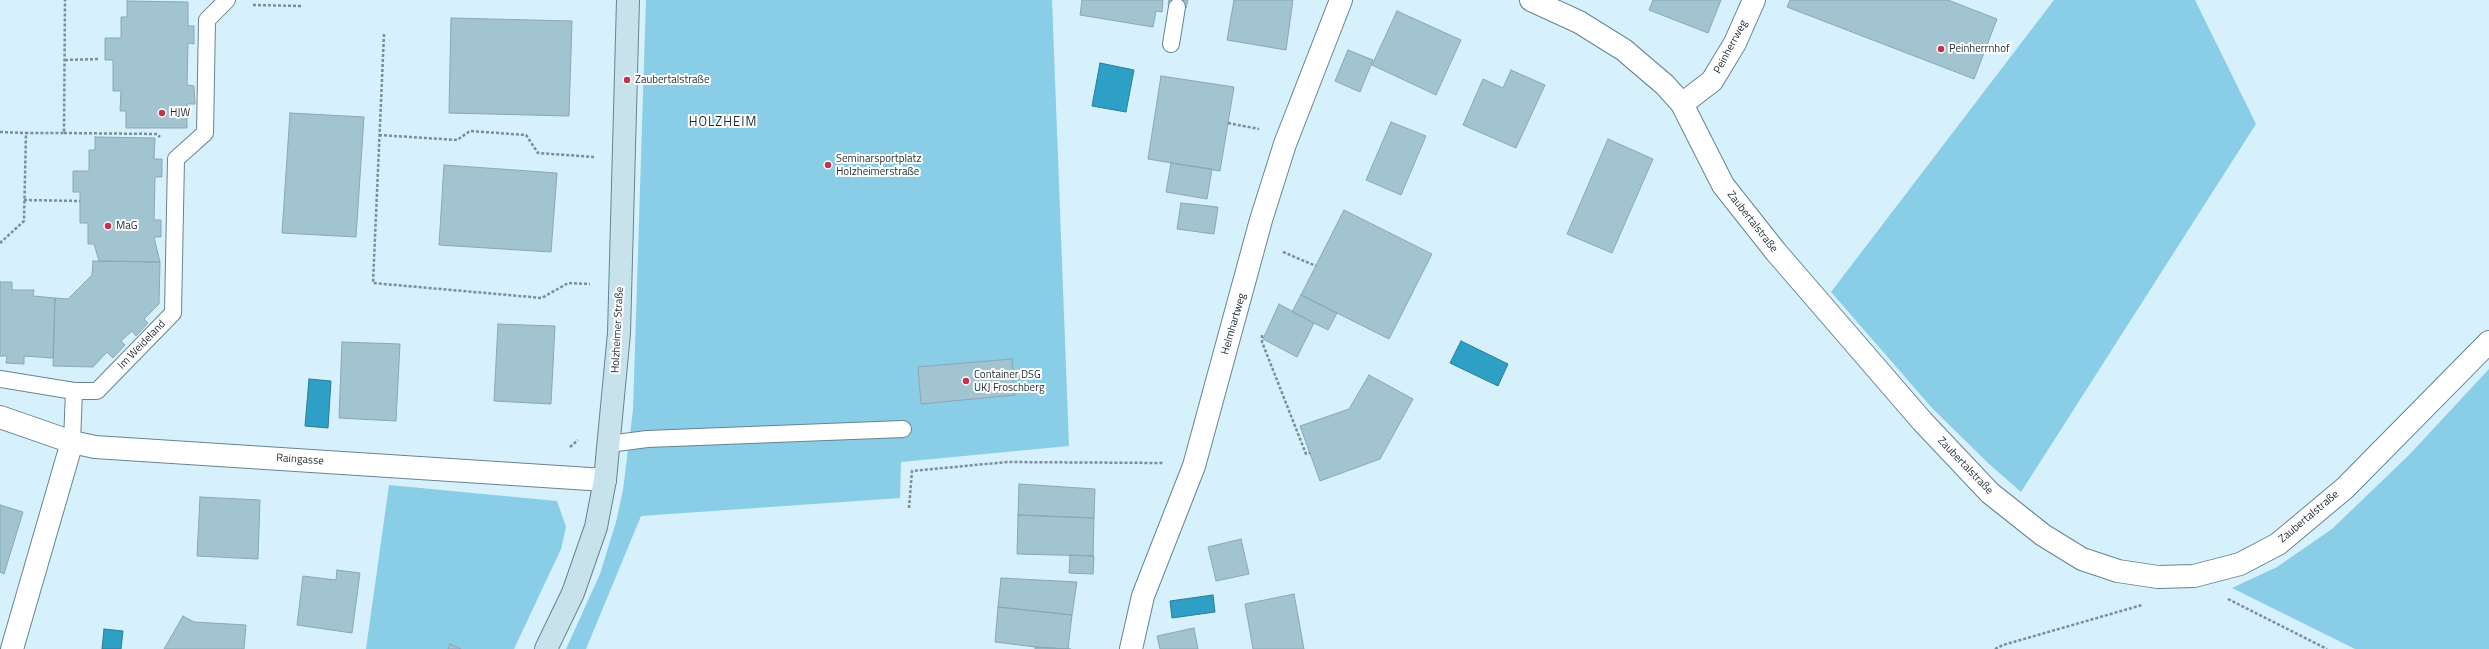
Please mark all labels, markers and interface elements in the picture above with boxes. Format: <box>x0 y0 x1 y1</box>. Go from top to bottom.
street label: Peinherrweg <box>1711 18 1751 76</box>
place label: Peinherrnhof <box>1949 42 2010 56</box>
marker: Peinherrnhof <box>1936 44 1946 54</box>
place label: Zaubertalstraße <box>635 73 709 87</box>
marker: Zaubertalstraße <box>622 75 632 85</box>
place label: HJW <box>170 106 190 120</box>
marker: HJW <box>157 108 167 118</box>
district label: HOLZHEIM <box>689 115 757 131</box>
place label: Seminarsportplatz Holzheimerstraße <box>836 152 921 178</box>
marker: Seminarsportplatz Holzheimerstraße <box>823 160 833 170</box>
street label: Zaubertalstraße <box>1724 189 1780 255</box>
place label: MaG <box>116 219 138 233</box>
marker: MaG <box>103 221 113 231</box>
street label: Holzheimer Straße <box>609 286 627 374</box>
street label: Helmhartweg <box>1219 292 1249 356</box>
street label: Im Weideland <box>115 318 169 372</box>
place label: Container DSG UKJ Froschberg <box>974 368 1045 394</box>
marker: Container DSG UKJ Froschberg <box>961 376 971 386</box>
street label: Zaubertalstraße <box>1934 435 1996 497</box>
street label: Raingasse <box>276 452 324 468</box>
street label: Zaubertalstraße <box>2276 488 2342 546</box>

